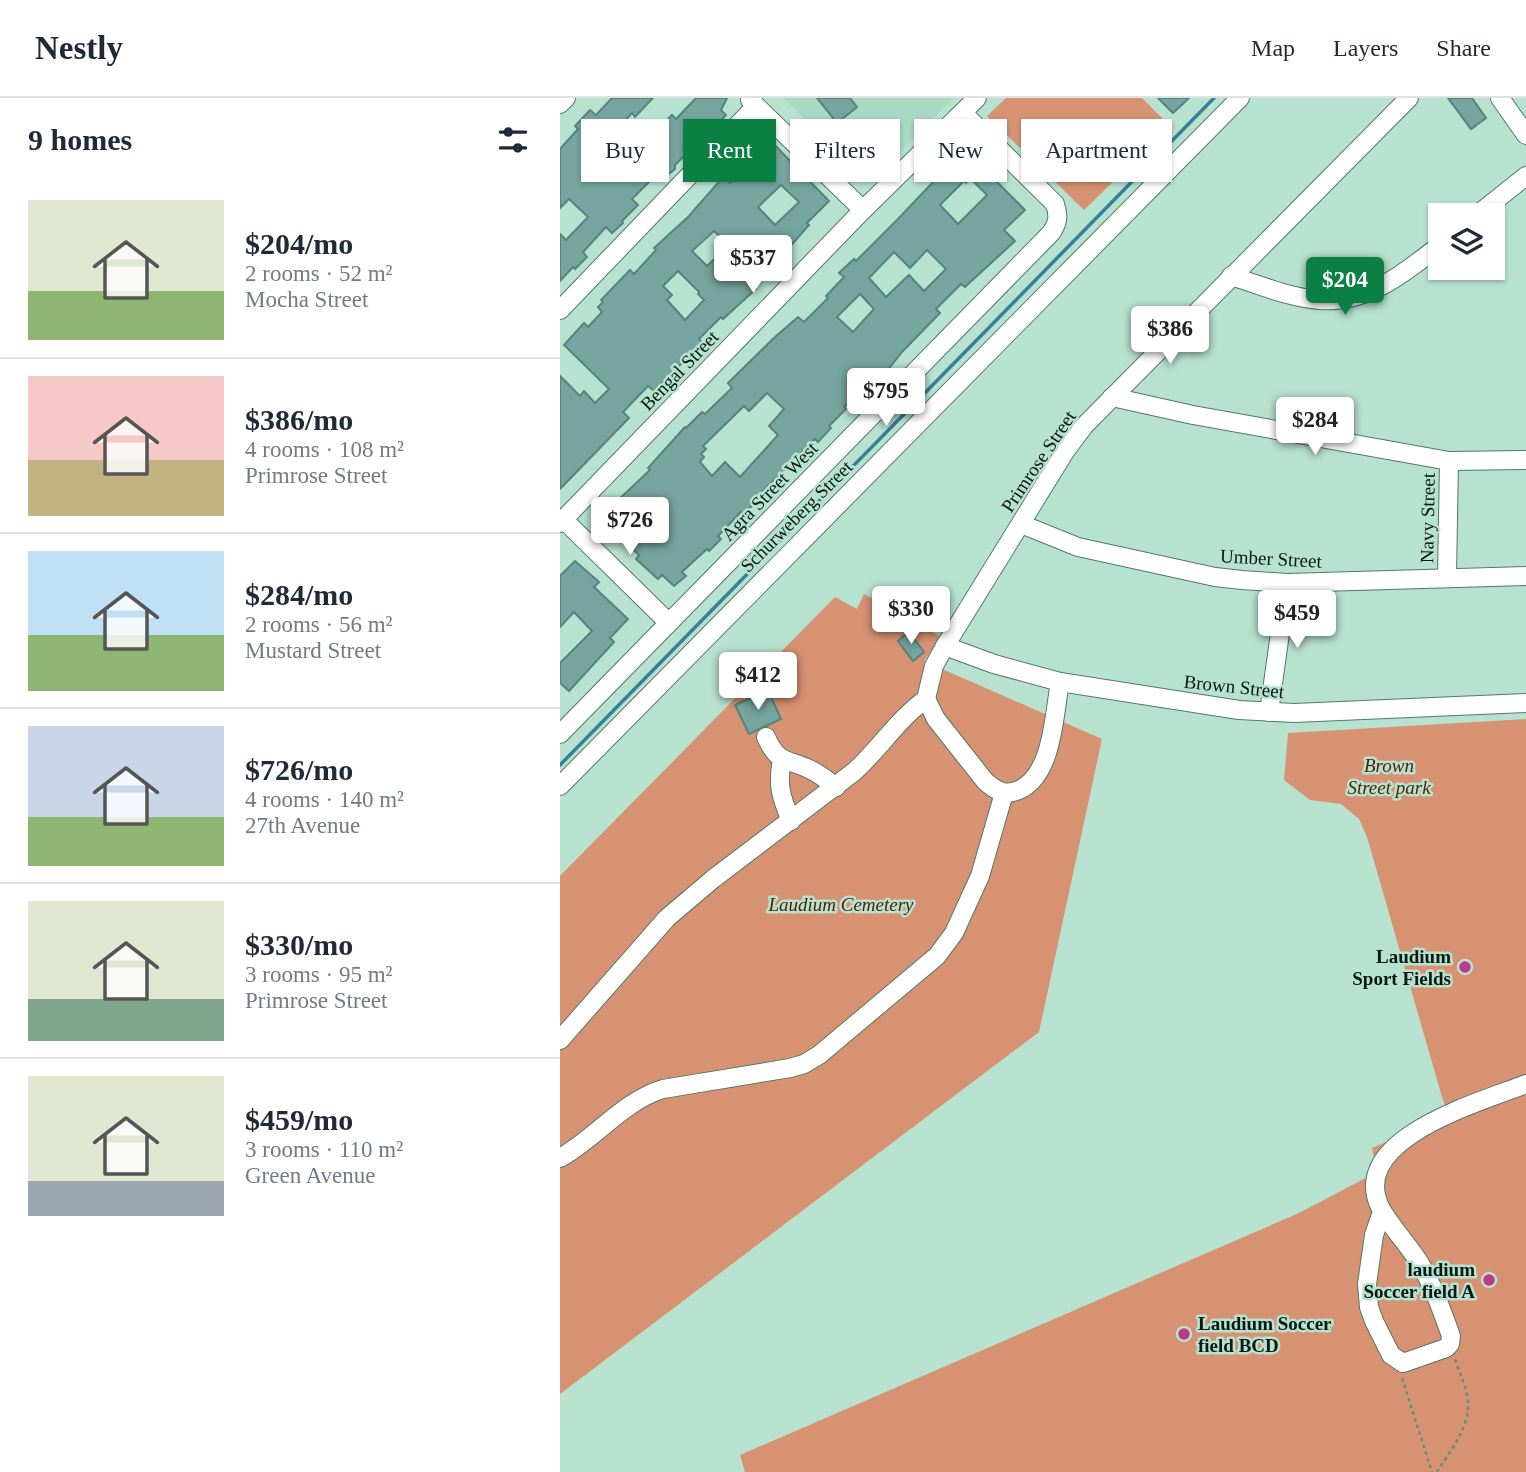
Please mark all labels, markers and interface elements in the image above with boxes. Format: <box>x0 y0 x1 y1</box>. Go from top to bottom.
text: Nestly <box>35 30 123 66</box>
text: Map <box>1251 35 1295 61</box>
text: Layers <box>1333 35 1398 61</box>
text: Share <box>1436 35 1491 61</box>
chip: Buy <box>581 119 669 182</box>
chip: Rent <box>683 119 776 182</box>
chip: Filters <box>790 119 900 182</box>
chip: New <box>914 119 1007 182</box>
chip: Apartment <box>1021 119 1172 182</box>
icon: filters <box>494 121 532 159</box>
text: 9 homes <box>28 123 132 156</box>
map controls <box>1428 203 1505 280</box>
button: layers <box>1428 203 1505 280</box>
text: $204/mo <box>245 227 353 260</box>
icon: home <box>84 228 168 312</box>
pin: $537 <box>712 236 794 295</box>
text: $537 <box>730 245 776 270</box>
pin: $204 <box>1304 258 1386 317</box>
text: 2 rooms · 52 m² <box>245 261 392 286</box>
text: $204 <box>1322 267 1368 292</box>
text: Mocha Street <box>245 287 368 312</box>
pin: $386 <box>1129 306 1211 366</box>
text: $386 <box>1147 316 1193 341</box>
street label: Bengal Street <box>636 326 723 415</box>
pin: $795 <box>845 368 927 428</box>
text: $795 <box>863 378 909 403</box>
pin: $284 <box>1274 398 1356 457</box>
text: $386/mo <box>245 403 353 436</box>
icon: home <box>84 404 168 488</box>
street label: Primrose Street <box>997 406 1080 516</box>
text: $284 <box>1292 407 1338 432</box>
text: 4 rooms · 108 m² <box>245 437 404 462</box>
street label: Agra Street West <box>717 437 822 545</box>
street label: Schurweberg Street <box>736 456 857 576</box>
text: Primrose Street <box>245 463 387 488</box>
street label: Navy Street <box>1416 472 1439 563</box>
pin: $726 <box>589 498 671 557</box>
text: $726 <box>607 507 653 532</box>
street label: Umber Street <box>1220 545 1323 572</box>
text: $284/mo <box>245 578 353 611</box>
icon: home <box>84 579 168 663</box>
pin: $330 <box>870 587 952 646</box>
pin: $459 <box>1256 590 1338 650</box>
text: $330 <box>888 596 934 621</box>
text: $459 <box>1274 600 1320 625</box>
text: 2 rooms · 56 m² <box>245 612 392 637</box>
text: Mustard Street <box>245 638 381 663</box>
pin: $412 <box>717 652 799 712</box>
text: $412 <box>735 662 781 687</box>
street label: Brown Street <box>1183 671 1286 702</box>
text: $726/mo <box>245 753 353 786</box>
icon: home <box>84 754 168 838</box>
park label: Brown Street park <box>1347 755 1431 798</box>
text: 4 rooms · 140 m² <box>245 787 404 812</box>
text: 27th Avenue <box>245 813 360 838</box>
park label: Laudium Cemetery <box>767 894 914 915</box>
text: $330/mo <box>245 928 353 961</box>
icon: home <box>84 929 168 1013</box>
place label: Laudium Sport Fields <box>1352 946 1451 989</box>
marker: Laudium Sport Fields <box>1457 959 1473 975</box>
text: 3 rooms · 95 m² <box>245 962 392 987</box>
text: Primrose Street <box>245 988 387 1013</box>
text: $459/mo <box>245 1103 353 1136</box>
icon: home <box>84 1104 168 1188</box>
text: 3 rooms · 110 m² <box>245 1137 403 1162</box>
text: Green Avenue <box>245 1163 376 1188</box>
place label: laudium Soccer field A <box>1363 1259 1475 1302</box>
marker: laudium Soccer field A <box>1481 1272 1497 1288</box>
place label: Laudium Soccer field BCD <box>1198 1313 1332 1356</box>
marker: Laudium Soccer field BCD <box>1176 1326 1192 1342</box>

